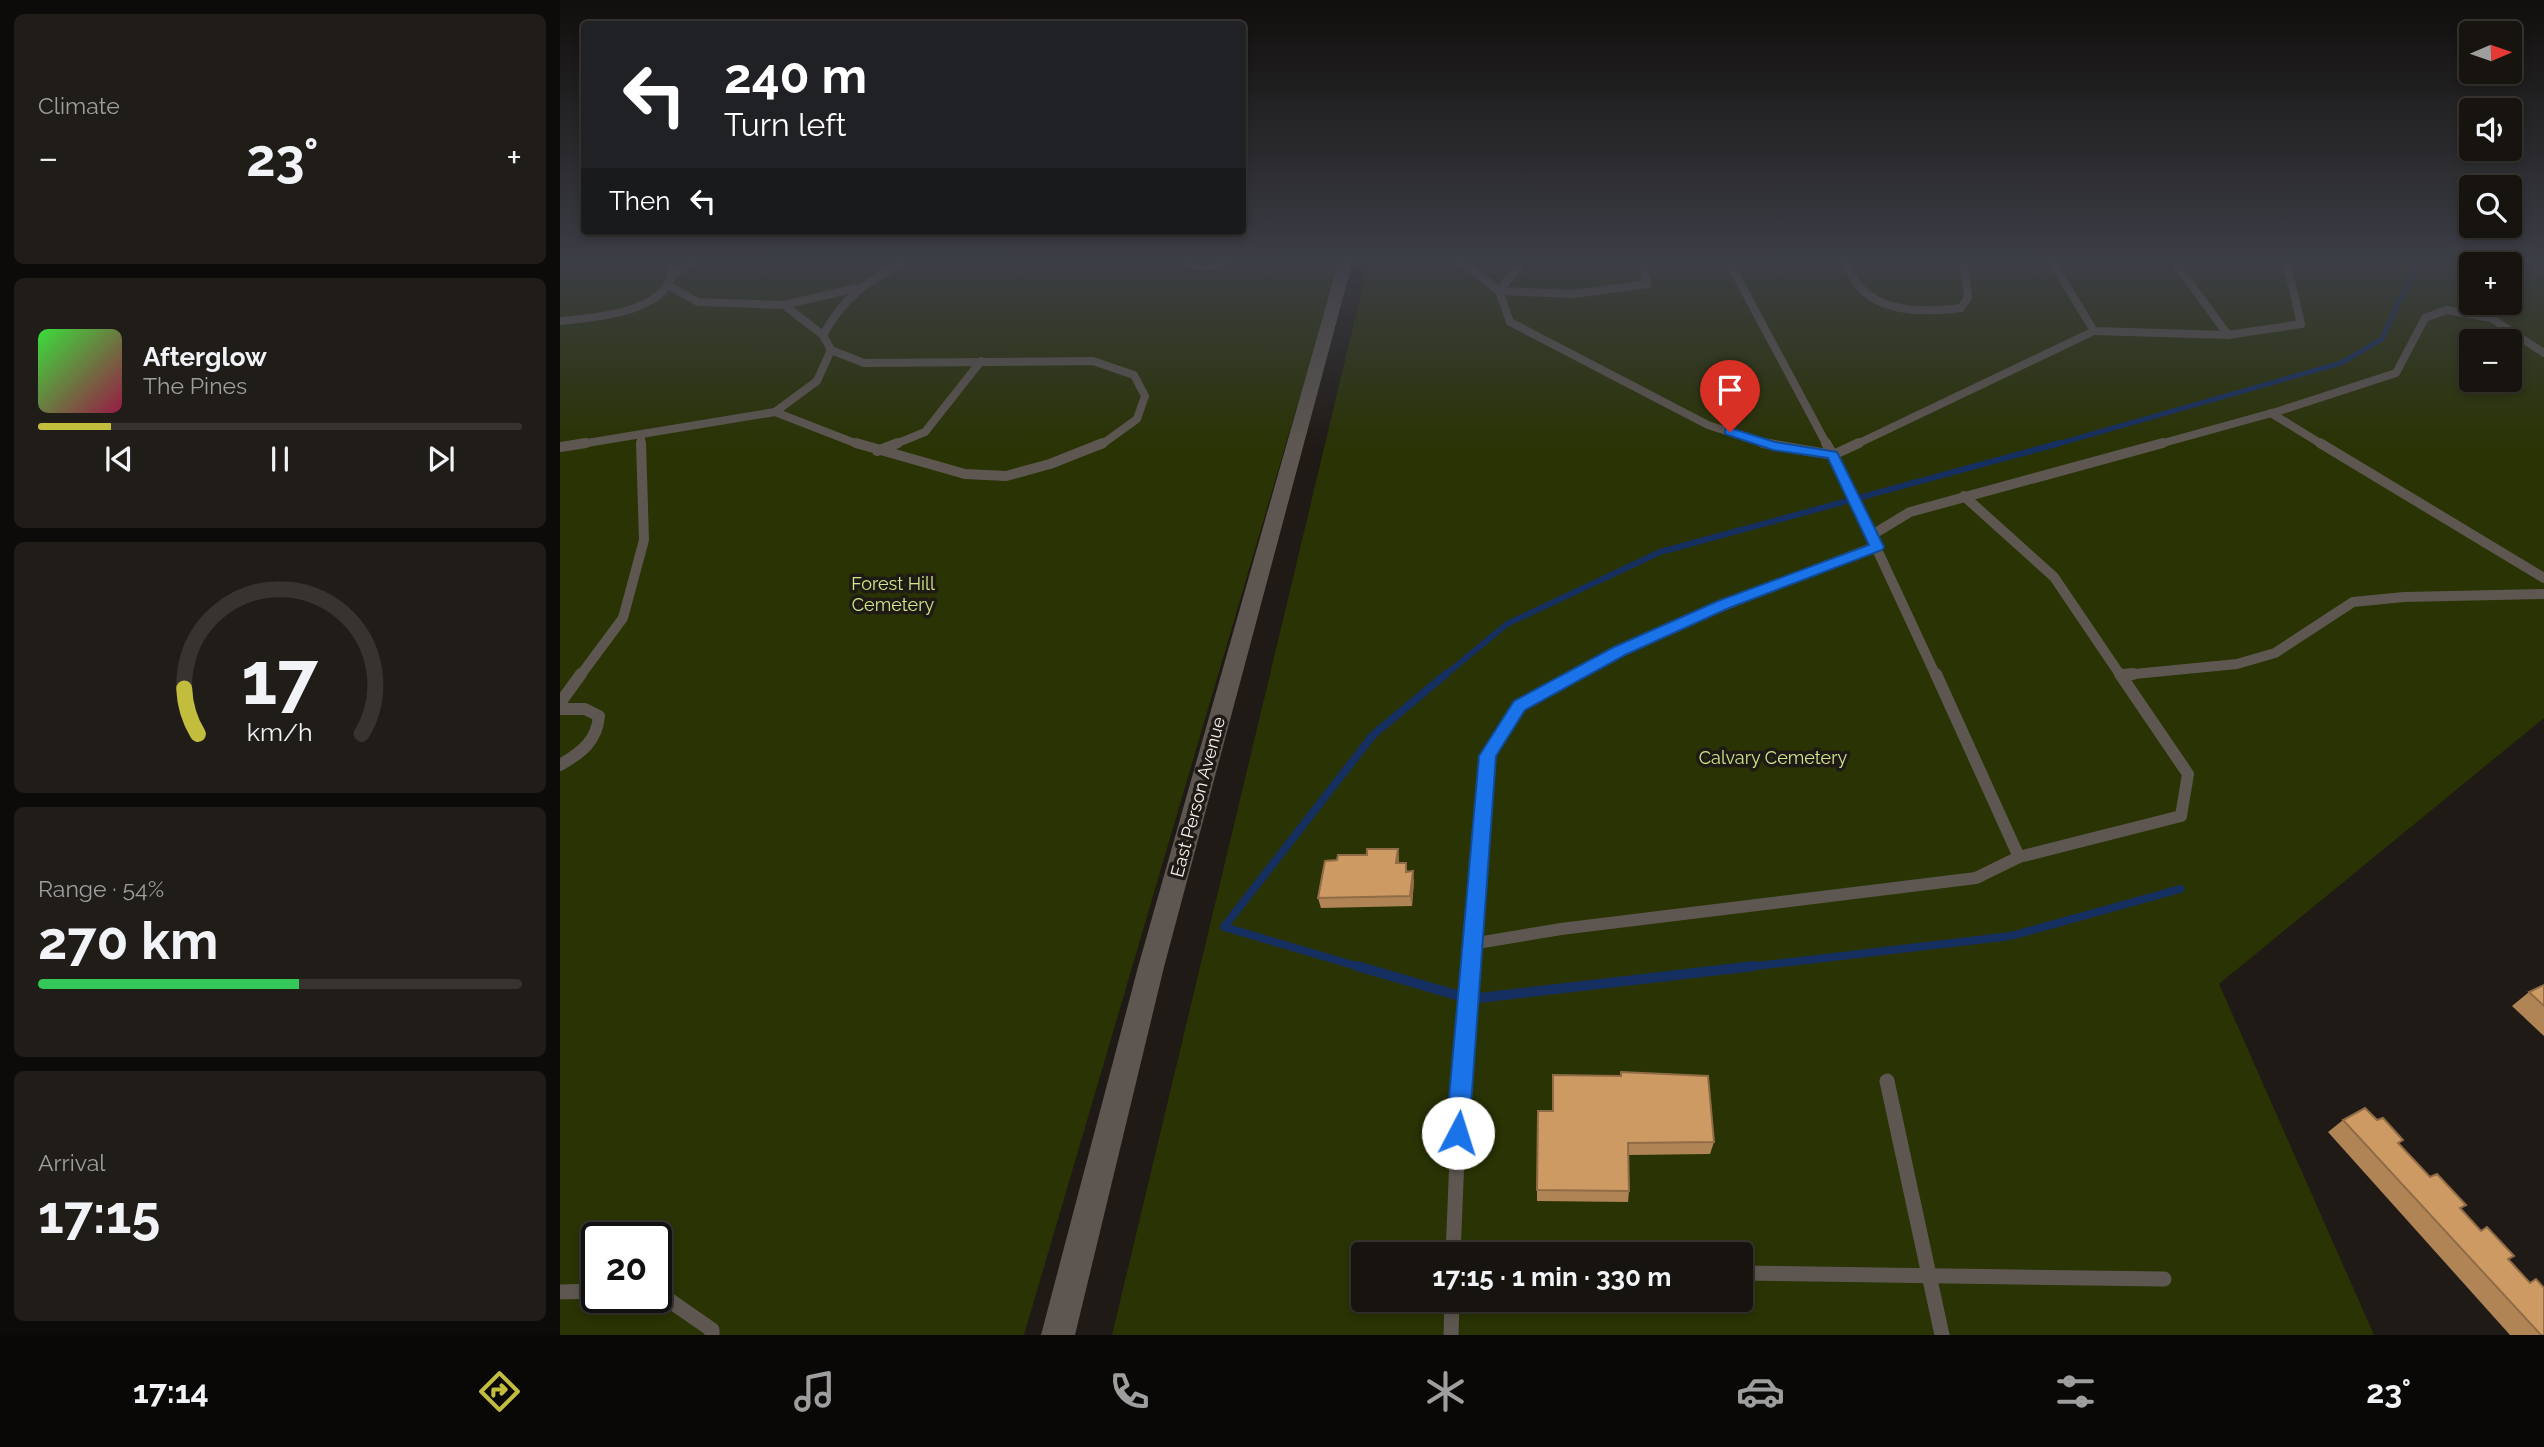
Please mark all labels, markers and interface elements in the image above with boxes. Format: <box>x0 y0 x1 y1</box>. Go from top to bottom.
north arrow <box>2459 21 2522 84</box>
map controls <box>2459 21 2522 392</box>
text: 240 m <box>724 47 867 104</box>
icon: left <box>609 49 700 140</box>
text: Climate <box>38 92 120 119</box>
button: sound <box>2459 98 2522 161</box>
text: Turn left <box>724 106 846 143</box>
text: 23° <box>246 127 319 188</box>
text: − <box>38 135 58 180</box>
text: + <box>506 135 522 180</box>
button: search <box>2459 175 2522 238</box>
icon: left <box>684 182 722 220</box>
text: Then <box>609 186 670 216</box>
button: + <box>2459 252 2522 315</box>
button: − <box>2459 329 2522 392</box>
text: Afterglow <box>143 342 267 372</box>
pin <box>1700 360 1760 432</box>
icon: arrive <box>1711 371 1749 409</box>
text: The Pines <box>143 372 247 399</box>
icon: previous <box>100 440 138 478</box>
icon: pause <box>261 440 299 478</box>
icon: next <box>422 440 460 478</box>
park label: Forest Hill Cemetery <box>851 573 935 615</box>
text: 17 <box>242 636 319 721</box>
street label: East Person Avenue <box>1166 714 1229 879</box>
text: km/h <box>247 716 313 746</box>
park label: Calvary Cemetery <box>1699 747 1848 768</box>
text: Range · 54% <box>38 875 164 902</box>
text: 270 km <box>38 910 218 971</box>
position arrow <box>1421 1096 1495 1170</box>
text: Arrival <box>38 1149 105 1176</box>
text: 17:15 <box>38 1184 160 1245</box>
speed limit sign: 20 <box>581 1222 672 1313</box>
text: 17:15 · 1 min · 330 m <box>1433 1262 1671 1292</box>
icon: directions <box>475 1367 524 1416</box>
icon: music <box>790 1367 839 1416</box>
icon: phone <box>1105 1367 1154 1416</box>
icon: climate <box>1421 1367 1470 1416</box>
icon: car <box>1736 1367 1785 1416</box>
icon: filters <box>2051 1367 2100 1416</box>
text: 17:14 <box>133 1373 209 1410</box>
text: 23° <box>2366 1373 2411 1410</box>

